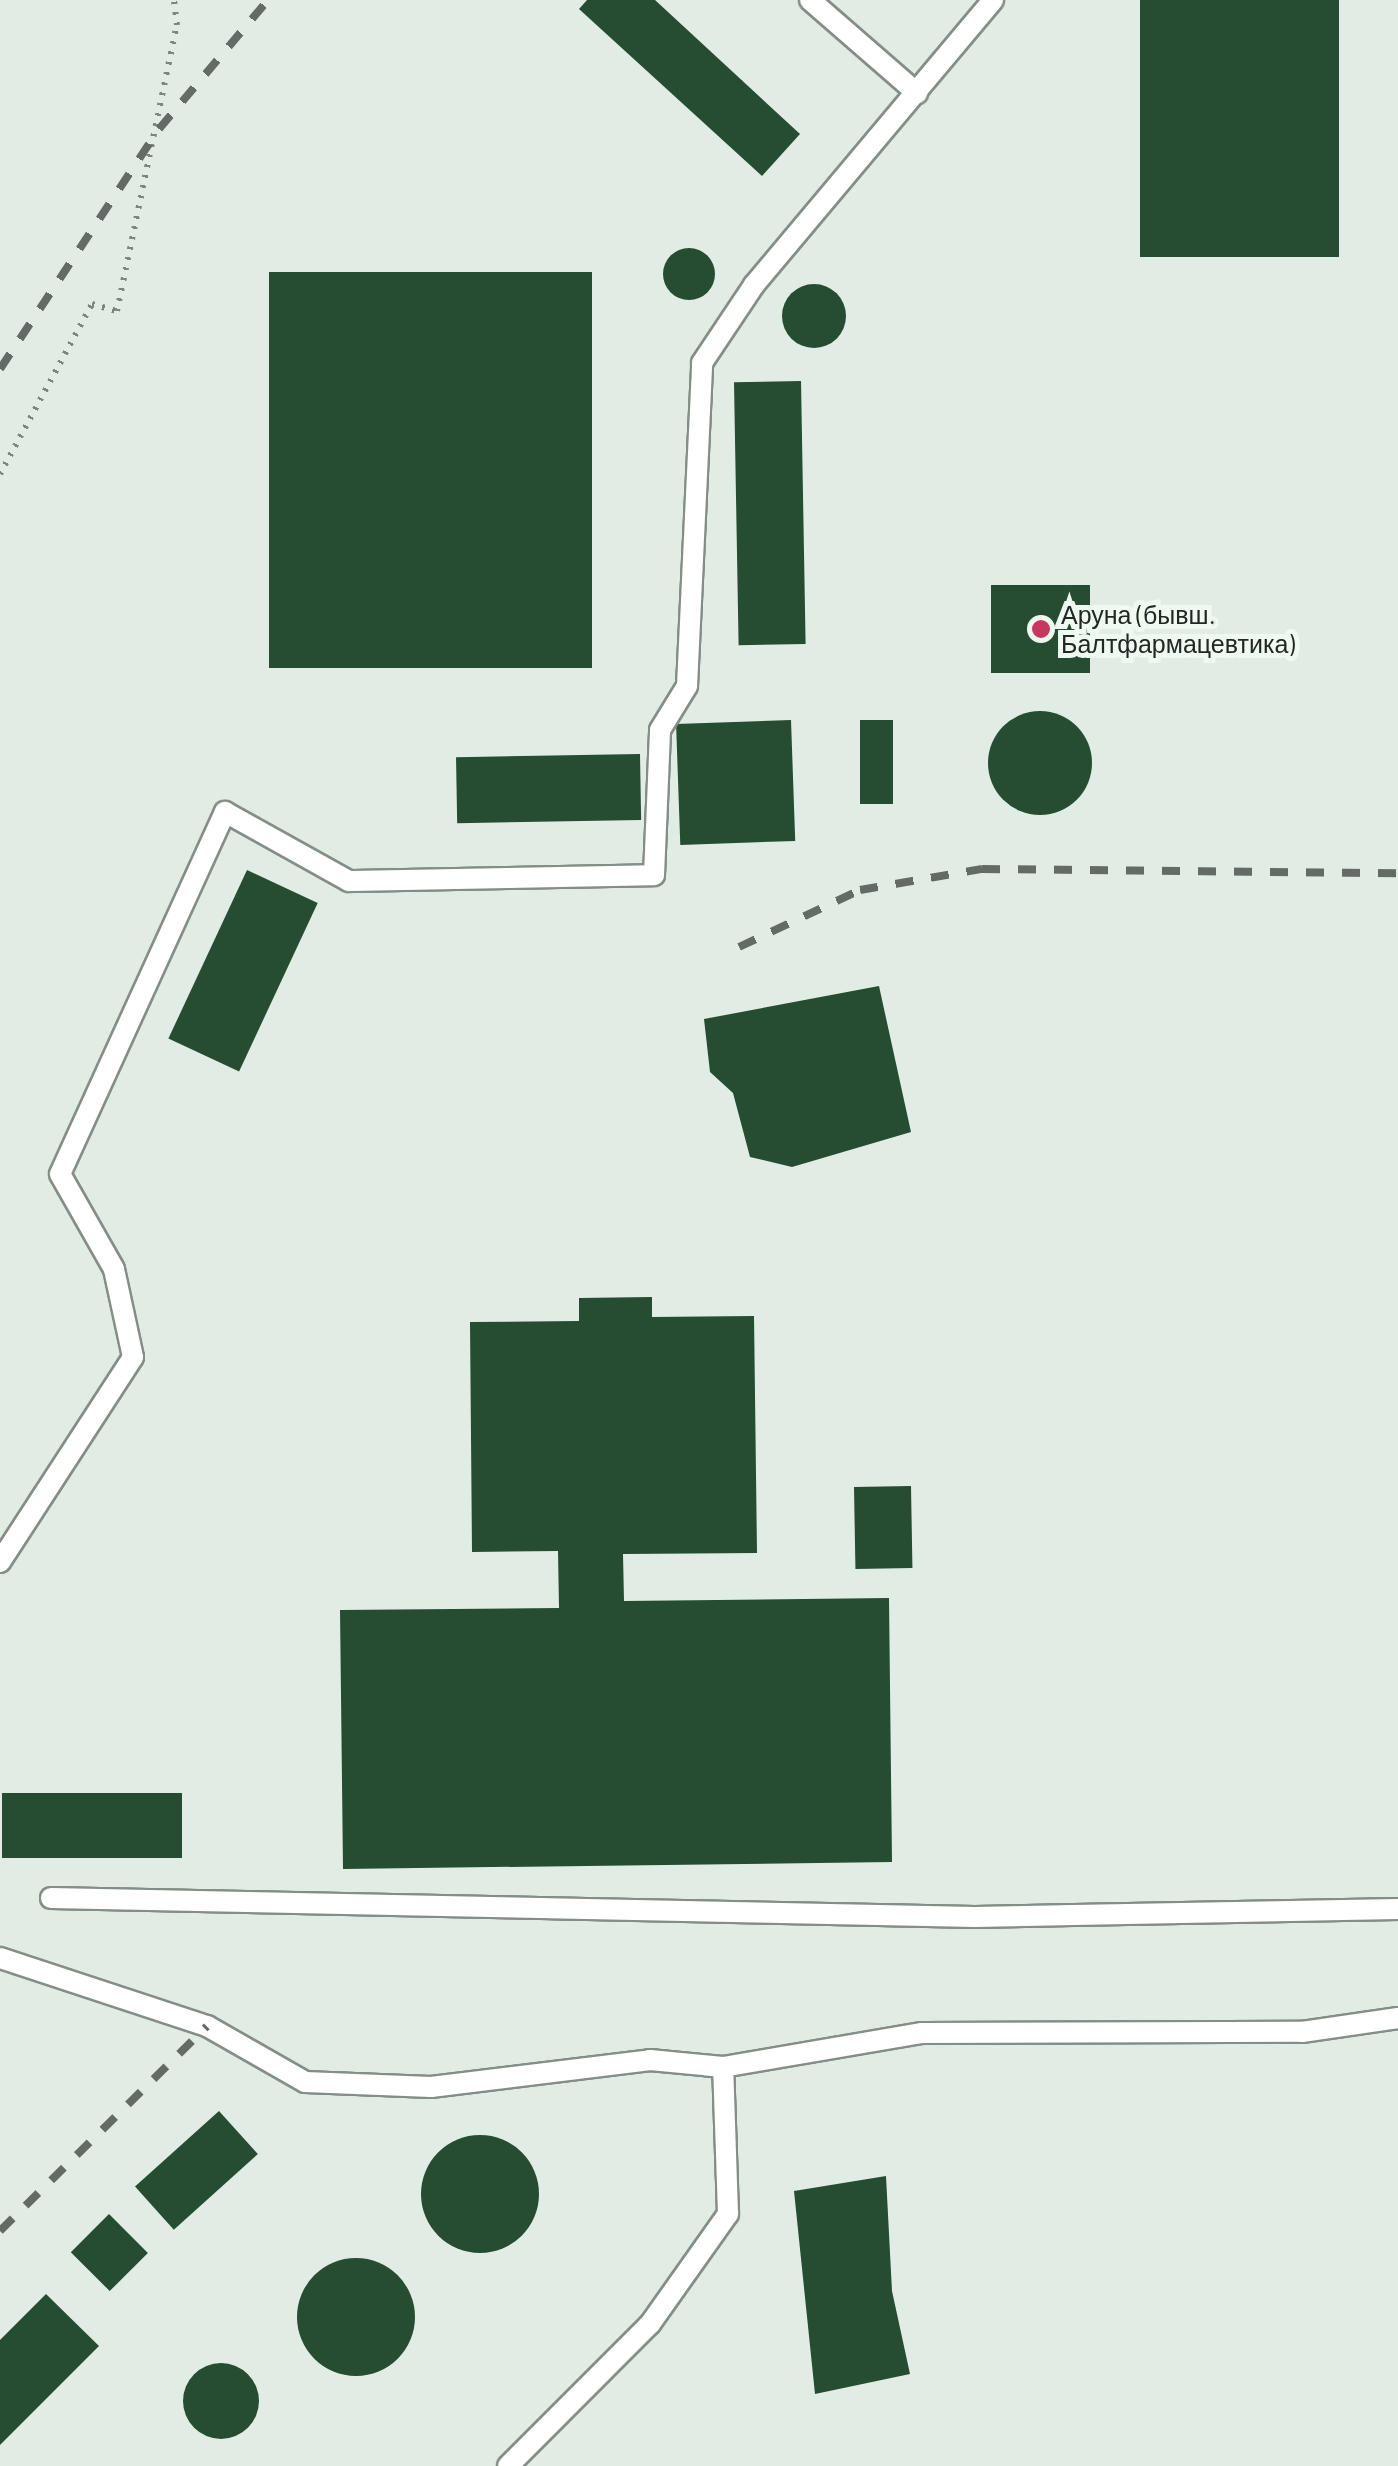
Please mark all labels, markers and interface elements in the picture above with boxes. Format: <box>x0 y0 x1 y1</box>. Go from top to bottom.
place label: Аруна (бывш. Балтфармацевтика) <box>1061 600 1295 659</box>
marker: Аруна (бывш. Балтфармацевтика) <box>1030 618 1052 640</box>

